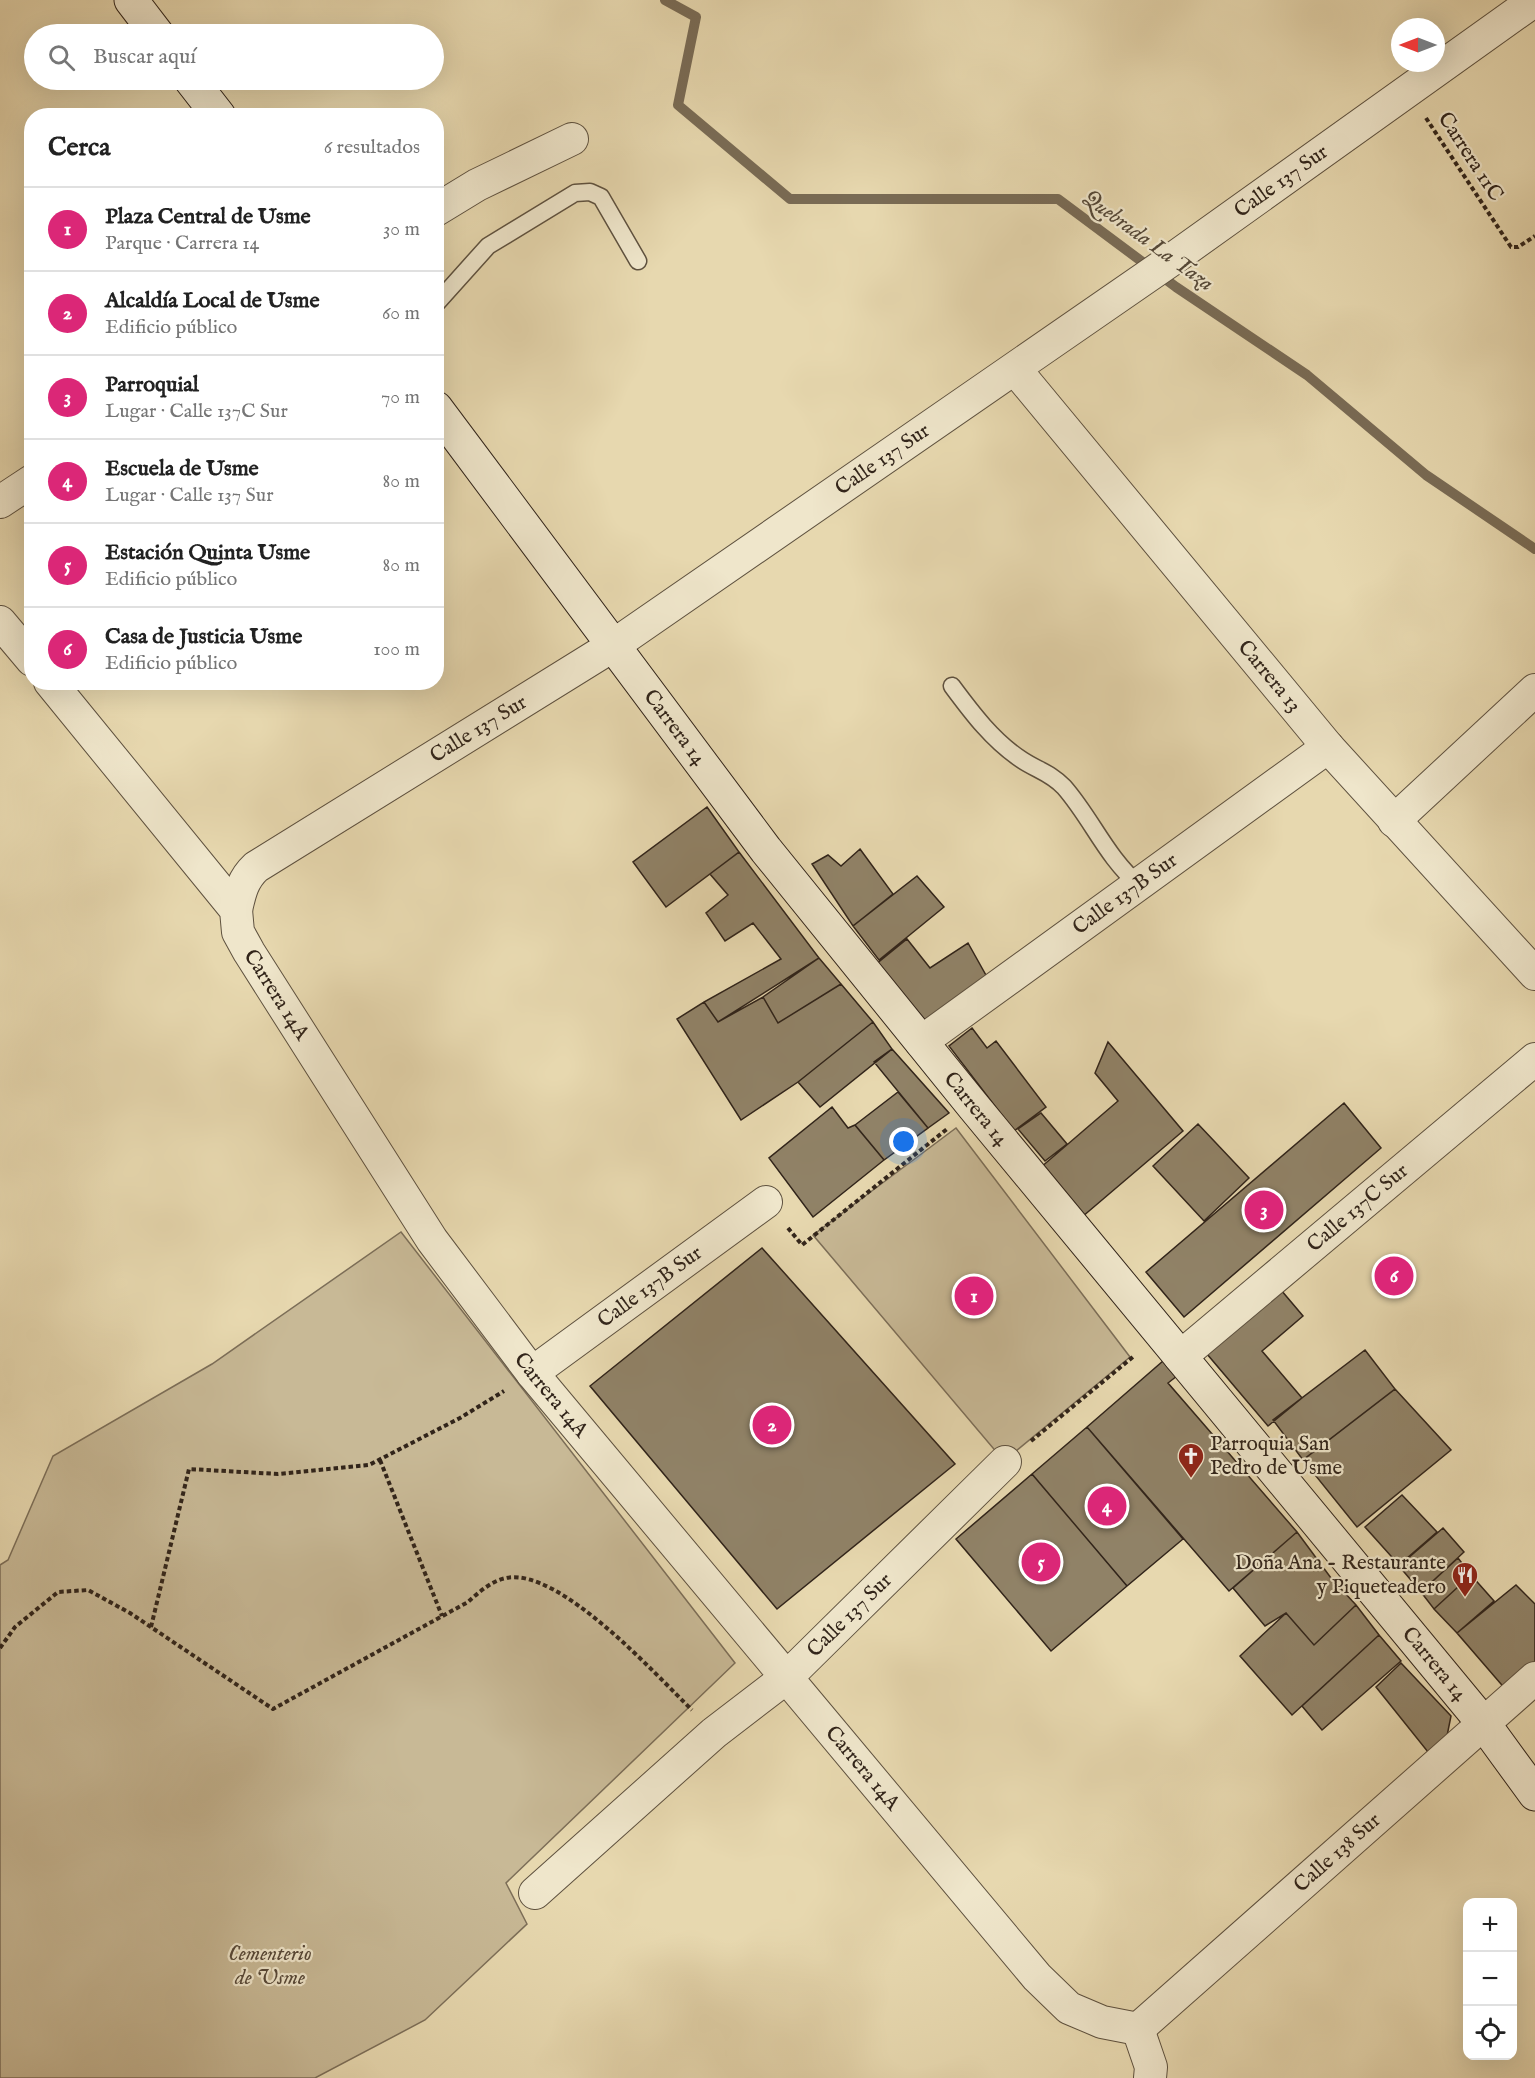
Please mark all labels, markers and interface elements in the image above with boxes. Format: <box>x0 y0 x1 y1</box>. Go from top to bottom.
north arrow <box>1391 18 1445 72</box>
search box <box>24 24 444 90</box>
icon: search <box>45 41 78 74</box>
text: Buscar aquí <box>93 43 196 71</box>
street label: Carrera 11C <box>1431 107 1509 207</box>
text: Cerca <box>48 131 110 164</box>
text: 6 resultados <box>324 135 420 160</box>
street label: Calle 137 Sur <box>1229 138 1334 224</box>
water label: Quebrada La Taza <box>1077 184 1219 298</box>
text: Plaza Central de Usme <box>105 203 311 231</box>
text: 1 <box>64 217 71 242</box>
text: 30 m <box>383 217 420 242</box>
text: Parque · Carrera 14 <box>105 231 259 256</box>
text: Alcaldía Local de Usme <box>105 287 320 315</box>
text: 2 <box>63 301 72 326</box>
text: 60 m <box>382 301 420 326</box>
text: Edificio público <box>105 315 237 340</box>
text: Parroquial <box>105 371 199 399</box>
text: 3 <box>64 385 71 410</box>
text: 70 m <box>381 385 420 410</box>
text: Lugar · Calle 137C Sur <box>105 399 288 424</box>
street label: Calle 137 Sur <box>830 417 935 502</box>
text: Escuela de Usme <box>105 455 259 483</box>
text: 4 <box>63 469 72 494</box>
text: 80 m <box>383 469 420 494</box>
text: Lugar · Calle 137 Sur <box>105 483 274 508</box>
text: Estación Quinta Usme <box>105 539 310 567</box>
text: 5 <box>64 553 71 578</box>
text: 80 m <box>383 553 420 578</box>
text: Edificio público <box>105 567 237 592</box>
text: Casa de Justicia Usme <box>105 623 302 651</box>
street label: Carrera 13 <box>1232 634 1307 718</box>
text: 6 <box>63 637 72 662</box>
text: 100 m <box>373 637 420 662</box>
text: Edificio público <box>105 651 237 676</box>
street label: Carrera 14 <box>637 684 712 772</box>
street label: Calle 137 Sur <box>425 689 532 769</box>
street label: Calle 137B Sur <box>1067 847 1183 941</box>
street label: Carrera 14A <box>237 944 316 1046</box>
street label: Carrera 14 <box>937 1066 1015 1152</box>
your location <box>889 1127 918 1156</box>
street label: Calle 137C Sur <box>1301 1157 1414 1258</box>
pin: 3 <box>1244 1188 1284 1232</box>
street label: Calle 137B Sur <box>592 1239 708 1334</box>
pin: 6 <box>1374 1254 1414 1298</box>
pin: 1 <box>954 1274 994 1318</box>
street label: Carrera 14A <box>508 1347 595 1444</box>
pin: 2 <box>752 1402 792 1448</box>
place label: Parroquia San Pedro de Usme <box>1210 1431 1343 1482</box>
church icon: Parroquia San Pedro de Usme <box>1176 1441 1206 1479</box>
pin: 4 <box>1088 1484 1126 1528</box>
pin: 5 <box>1022 1540 1060 1584</box>
place label: Doña Ana - Restaurante y Piqueteadero <box>1235 1550 1446 1601</box>
restaurant icon: Doña Ana - Restaurante y Piqueteadero <box>1450 1560 1480 1598</box>
street label: Calle 137 Sur <box>801 1567 898 1663</box>
street label: Carrera 14 <box>1396 1621 1474 1707</box>
street label: Carrera 14A <box>819 1720 906 1817</box>
street label: Calle 138 Sur <box>1288 1807 1387 1899</box>
map controls <box>1463 1898 1517 2060</box>
button: + <box>1463 1898 1517 1952</box>
park label: Cementerio de Usme <box>228 1941 312 1992</box>
button: − <box>1463 1952 1517 2006</box>
button: locate <box>1463 2006 1517 2060</box>

